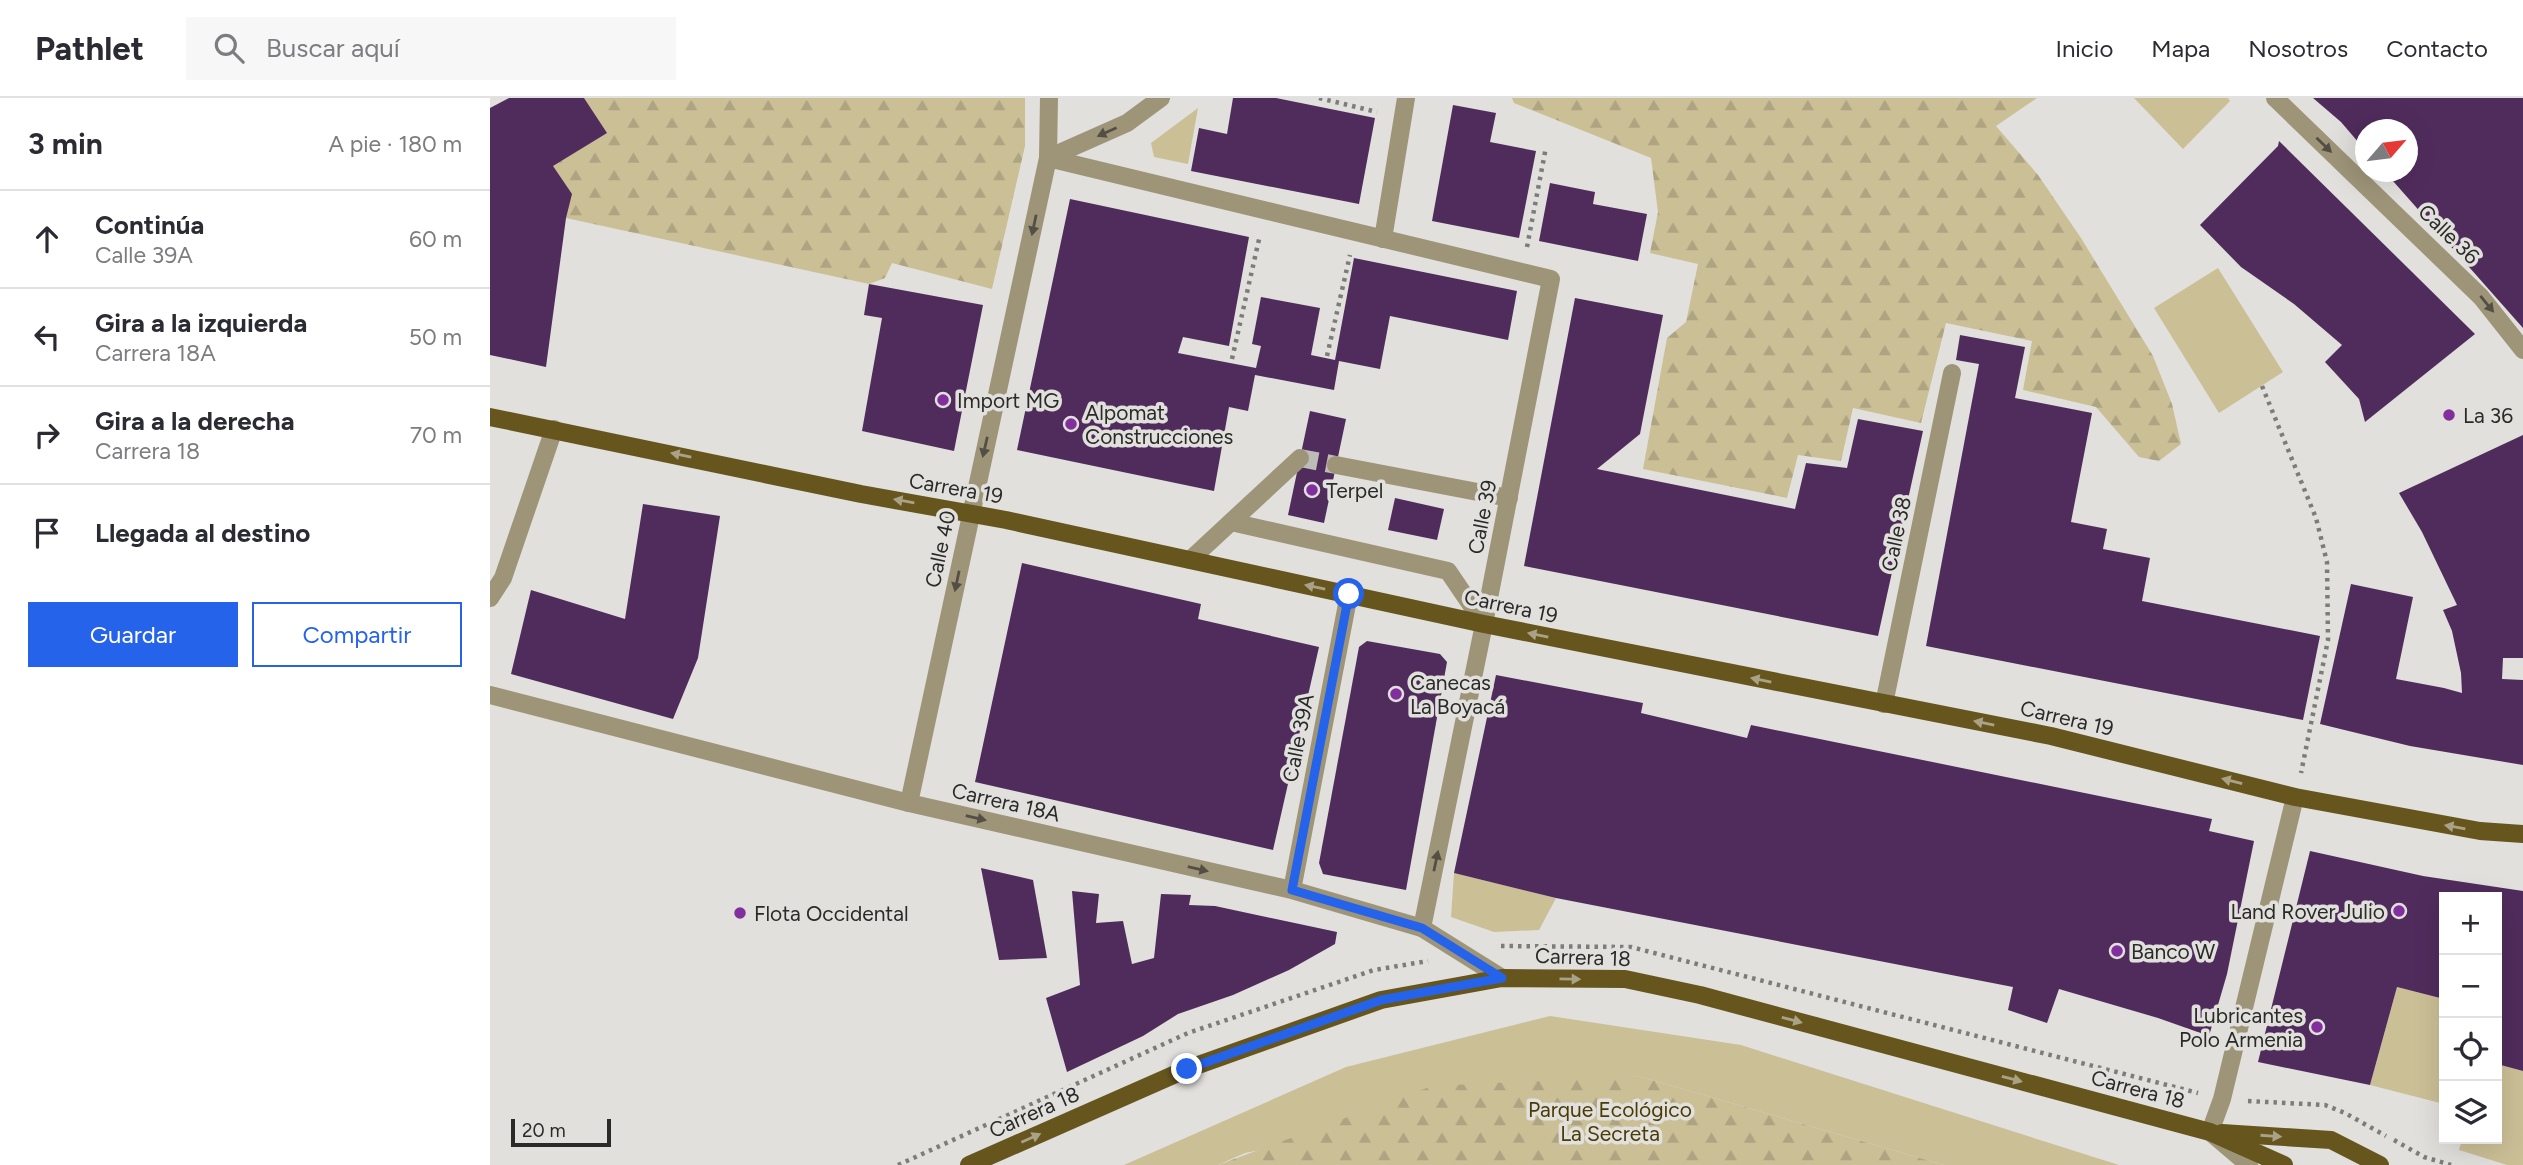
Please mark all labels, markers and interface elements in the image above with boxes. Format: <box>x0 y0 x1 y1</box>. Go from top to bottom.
search box <box>186 17 676 80</box>
text: Pathlet <box>35 29 144 68</box>
icon: search <box>210 29 248 67</box>
text: Buscar aquí <box>266 32 400 64</box>
text: Inicio <box>2055 34 2113 63</box>
text: Mapa <box>2151 34 2210 63</box>
text: Nosotros <box>2248 34 2348 63</box>
text: Contacto <box>2386 34 2488 63</box>
north arrow <box>2355 119 2418 182</box>
text: 3 min <box>28 125 103 162</box>
one-way arrow <box>1097 126 1117 138</box>
text: A pie · 180 m <box>328 130 462 158</box>
one-way arrow <box>2315 137 2332 153</box>
street label: Calle 36 <box>2413 199 2485 269</box>
text: Continúa <box>95 209 204 241</box>
one-way arrow <box>1028 214 1039 236</box>
icon: ahead <box>28 220 66 258</box>
text: 60 m <box>409 225 462 253</box>
text: Calle 39A <box>95 241 193 269</box>
one-way arrow <box>2479 296 2494 313</box>
text: Gira a la izquierda <box>95 307 307 339</box>
icon: left <box>28 318 66 356</box>
text: 50 m <box>409 323 462 351</box>
text: Carrera 18A <box>95 339 216 367</box>
place label: Import MG <box>957 388 1059 413</box>
marker: Import MG <box>935 392 951 408</box>
place label: Alpomat Construcciones <box>1085 400 1233 449</box>
place label: La 36 <box>2463 403 2513 428</box>
text: Gira a la derecha <box>95 405 295 437</box>
marker: La 36 <box>2441 407 2457 423</box>
icon: right <box>28 416 66 454</box>
marker: Alpomat Construcciones <box>1063 416 1079 432</box>
text: 70 m <box>410 421 462 449</box>
one-way arrow <box>979 436 990 458</box>
text: Carrera 18 <box>95 437 200 465</box>
one-way arrow <box>670 450 692 461</box>
street label: Carrera 19 <box>907 467 1005 509</box>
place label: Terpel <box>1326 478 1383 503</box>
street label: Calle 39 <box>1463 478 1501 556</box>
marker: Terpel <box>1304 482 1320 498</box>
street label: Calle 38 <box>1876 494 1916 574</box>
one-way arrow <box>893 496 915 507</box>
street label: Calle 40 <box>920 508 960 590</box>
icon: arrive <box>28 514 66 552</box>
text: Llegada al destino <box>95 517 310 549</box>
one-way arrow <box>951 570 962 592</box>
route start <box>1333 578 1364 609</box>
one-way arrow <box>1304 581 1326 592</box>
street label: Carrera 19 <box>1462 584 1560 628</box>
button: Guardar <box>28 602 238 667</box>
button: Compartir <box>252 602 462 667</box>
one-way arrow <box>1527 629 1549 640</box>
place label: Canecas La Boyacá <box>1410 670 1505 719</box>
one-way arrow <box>1750 674 1772 685</box>
marker: Canecas La Boyacá <box>1388 686 1404 702</box>
street label: Calle 39A <box>1277 692 1319 784</box>
street label: Carrera 19 <box>2018 695 2116 741</box>
one-way arrow <box>1973 718 1995 729</box>
one-way arrow <box>2221 775 2243 786</box>
street label: Carrera 18A <box>949 777 1063 827</box>
one-way arrow <box>965 813 987 824</box>
one-way arrow <box>2444 821 2466 832</box>
one-way arrow <box>1430 850 1441 872</box>
one-way arrow <box>1187 864 1209 875</box>
map controls <box>2439 892 2502 1144</box>
button: + <box>2439 892 2502 955</box>
place label: Land Rover Julio <box>2230 899 2385 924</box>
place label: Flota Occidental <box>754 901 909 926</box>
marker: Land Rover Julio <box>2391 903 2407 919</box>
marker: Flota Occidental <box>732 905 748 921</box>
place label: Banco W <box>2131 939 2215 964</box>
street label: Carrera 18 <box>1535 943 1631 971</box>
marker: Banco W <box>2109 943 2125 959</box>
button: − <box>2439 955 2502 1018</box>
one-way arrow <box>1559 973 1581 984</box>
place label: Lubricantes Polo Armenia <box>2179 1003 2303 1052</box>
one-way arrow <box>1782 1015 1804 1026</box>
button: locate <box>2439 1018 2502 1081</box>
marker: Lubricantes Polo Armenia <box>2309 1019 2325 1035</box>
route end <box>1171 1053 1202 1084</box>
street label: Carrera 18 <box>2088 1064 2188 1114</box>
one-way arrow <box>2002 1074 2023 1084</box>
street label: Carrera 18 <box>985 1081 1083 1143</box>
button: layers <box>2439 1081 2502 1144</box>
park label: Parque Ecológico La Secreta <box>1528 1097 1692 1146</box>
scale bar <box>511 1116 611 1148</box>
text: 20 m <box>522 1119 566 1142</box>
one-way arrow <box>2260 1131 2282 1142</box>
one-way arrow <box>1021 1132 1042 1143</box>

